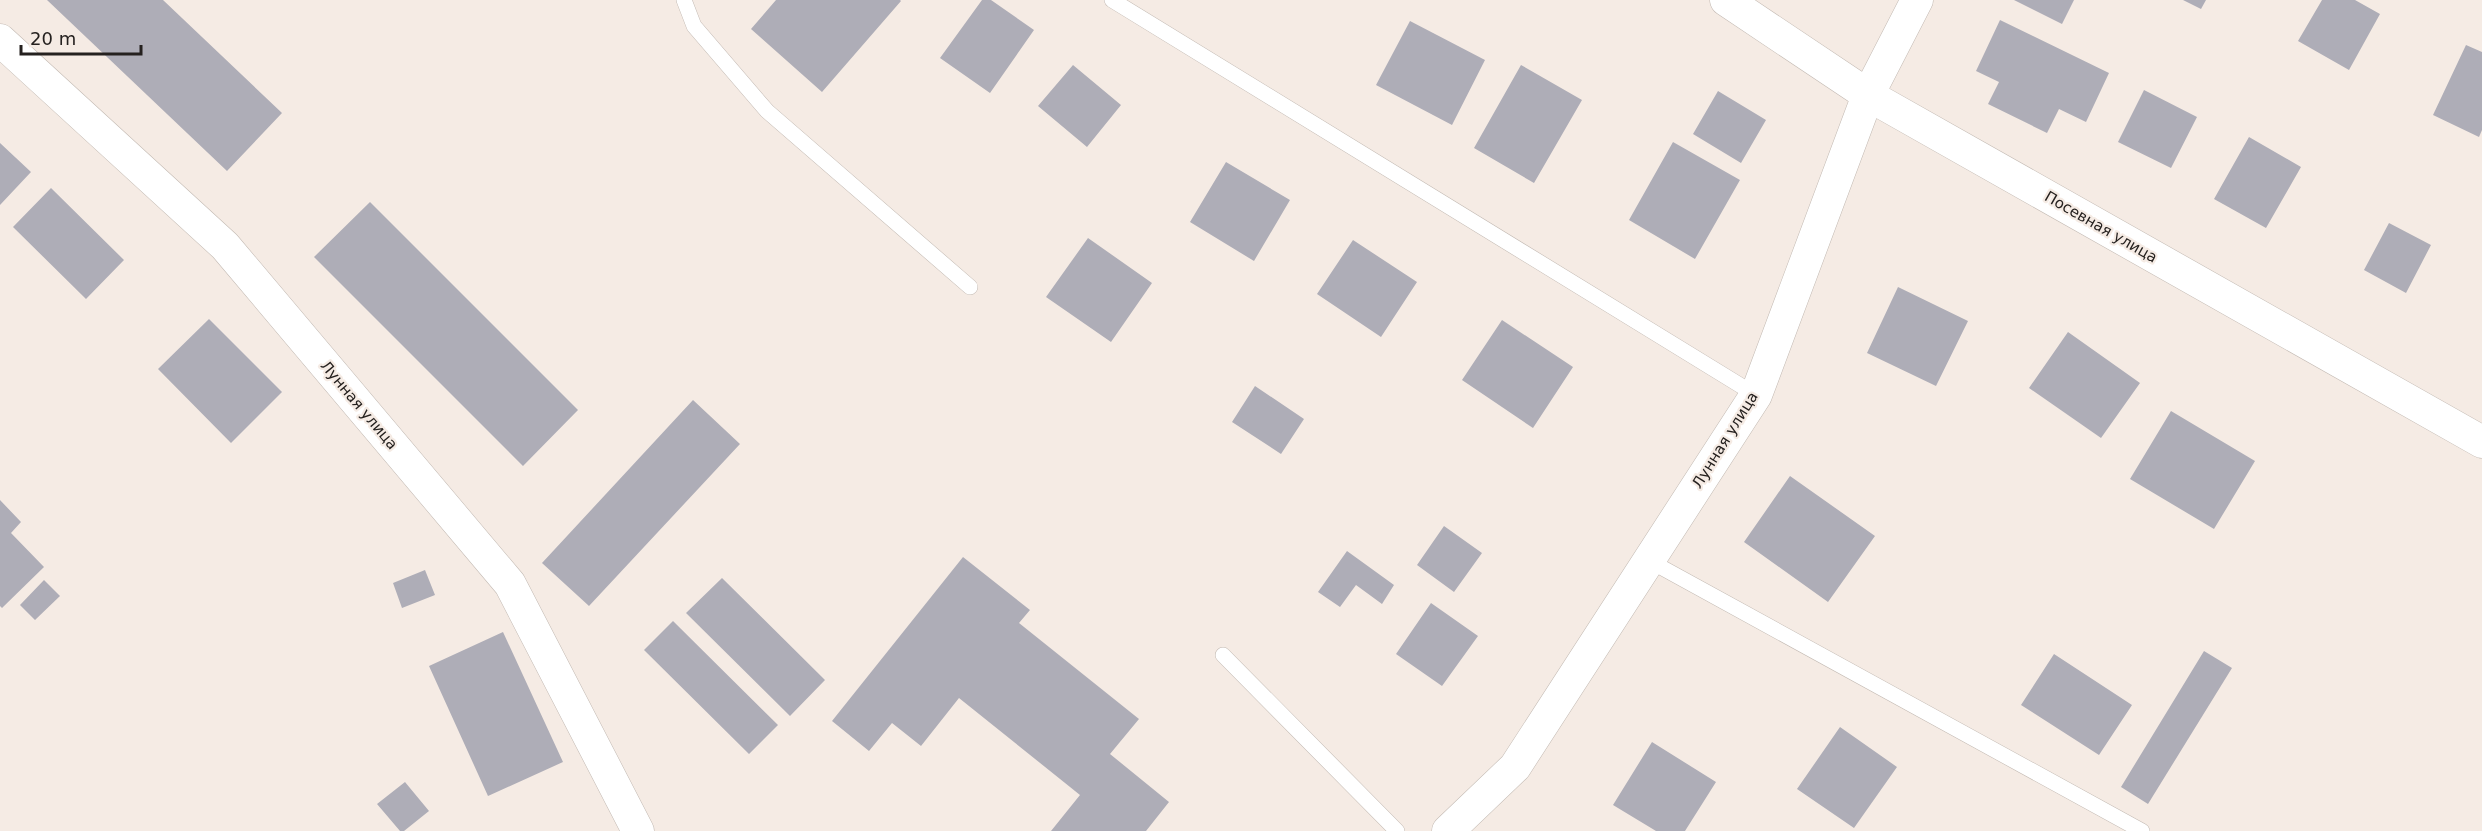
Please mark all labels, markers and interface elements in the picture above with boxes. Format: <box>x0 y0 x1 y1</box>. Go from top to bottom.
scale bar <box>21 18 141 56</box>
text: 20 m <box>30 28 76 49</box>
street label: Посевная улица <box>2041 187 2161 267</box>
street label: Лунная улица <box>317 357 401 453</box>
street label: Лунная улица <box>1688 388 1762 492</box>

